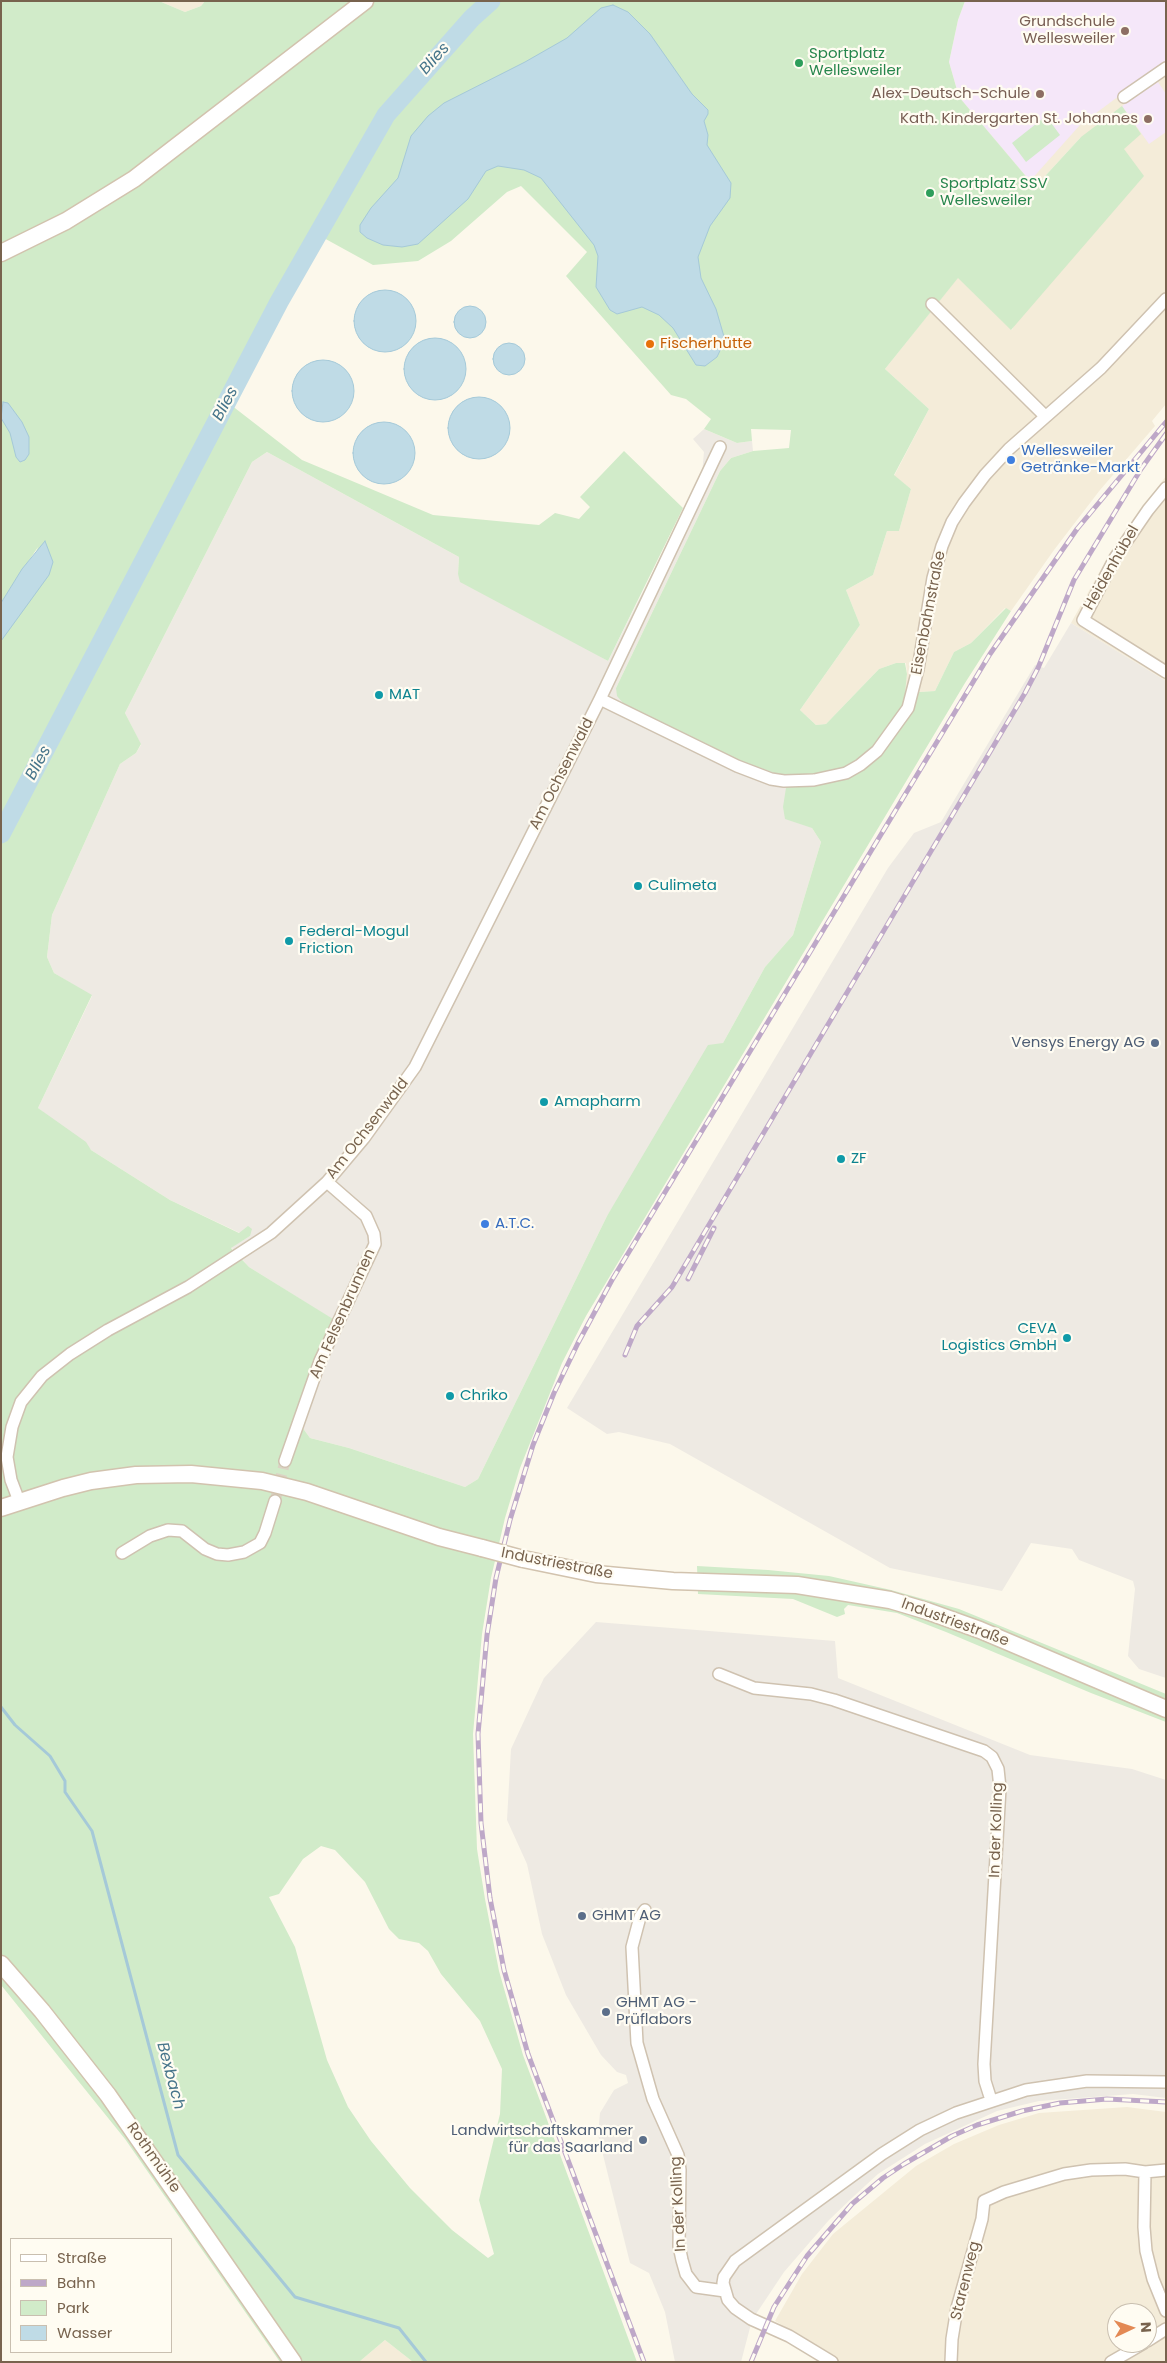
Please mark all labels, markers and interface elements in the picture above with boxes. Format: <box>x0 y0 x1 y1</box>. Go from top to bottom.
place label: Grundschule Wellesweiler <box>1019 13 1115 48</box>
marker: Grundschule Wellesweiler <box>1119 25 1131 37</box>
water label: Blies <box>416 39 454 79</box>
place label: Sportplatz Wellesweiler <box>809 45 901 80</box>
marker: Sportplatz Wellesweiler <box>793 57 805 69</box>
place label: Alex-Deutsch-Schule <box>872 85 1030 103</box>
marker: Alex-Deutsch-Schule <box>1034 88 1046 100</box>
place label: Kath. Kindergarten St. Johannes <box>900 110 1138 128</box>
marker: Kath. Kindergarten St. Johannes <box>1142 113 1154 125</box>
place label: Sportplatz SSV Wellesweiler <box>940 175 1048 210</box>
marker: Sportplatz SSV Wellesweiler <box>924 187 936 199</box>
place label: Fischerhütte <box>660 335 752 353</box>
marker: Fischerhütte <box>644 338 656 350</box>
water label: Blies <box>209 384 243 424</box>
place label: Wellesweiler Getränke-Markt <box>1021 442 1140 477</box>
marker: Wellesweiler Getränke-Markt <box>1005 454 1017 466</box>
street label: Heidenhübel <box>1081 522 1143 614</box>
street label: Eisenbahnstraße <box>908 549 950 677</box>
place label: MAT <box>389 686 420 704</box>
marker: MAT <box>373 689 385 701</box>
street label: Am Ochsenwald <box>526 715 598 833</box>
water label: Blies <box>22 743 56 783</box>
place label: Culimeta <box>648 877 717 895</box>
marker: Culimeta <box>632 880 644 892</box>
place label: Federal-Mogul Friction <box>299 923 409 958</box>
marker: Federal-Mogul Friction <box>283 935 295 947</box>
place label: Vensys Energy AG <box>1011 1034 1145 1052</box>
marker: Vensys Energy AG <box>1149 1037 1161 1049</box>
street label: Am Ochsenwald <box>323 1075 413 1183</box>
place label: Amapharm <box>554 1093 641 1111</box>
marker: Amapharm <box>538 1096 550 1108</box>
place label: ZF <box>851 1150 867 1168</box>
marker: ZF <box>835 1153 847 1165</box>
place label: A.T.C. <box>495 1215 534 1233</box>
marker: A.T.C. <box>479 1218 491 1230</box>
street label: Am Felsenbrunnen <box>306 1246 380 1382</box>
place label: CEVA Logistics GmbH <box>942 1320 1057 1355</box>
marker: CEVA Logistics GmbH <box>1061 1332 1073 1344</box>
place label: Chriko <box>460 1387 508 1405</box>
marker: Chriko <box>444 1390 456 1402</box>
street label: Industriestraße <box>500 1544 614 1584</box>
street label: Industriestraße <box>899 1595 1011 1651</box>
street label: In der Kolling <box>986 1782 1008 1878</box>
place label: GHMT AG <box>592 1907 661 1925</box>
marker: GHMT AG <box>576 1910 588 1922</box>
place label: GHMT AG - Prüflabors <box>616 1994 697 2029</box>
marker: GHMT AG - Prüflabors <box>600 2006 612 2018</box>
water label: Bexbach <box>152 2040 188 2112</box>
street label: Rothmühle <box>122 2119 184 2197</box>
place label: Landwirtschaftskammer für das Saarland <box>451 2122 633 2157</box>
marker: Landwirtschaftskammer für das Saarland <box>637 2134 649 2146</box>
street label: In der Kolling <box>668 2156 690 2252</box>
legend <box>10 2238 172 2353</box>
street label: Starenweg <box>948 2240 984 2322</box>
text: Straße <box>57 2247 107 2268</box>
text: Bahn <box>57 2272 96 2293</box>
text: Park <box>57 2297 89 2318</box>
north arrow <box>1107 2303 1157 2353</box>
text: N <box>1136 2321 1156 2333</box>
text: Wasser <box>57 2322 112 2343</box>

